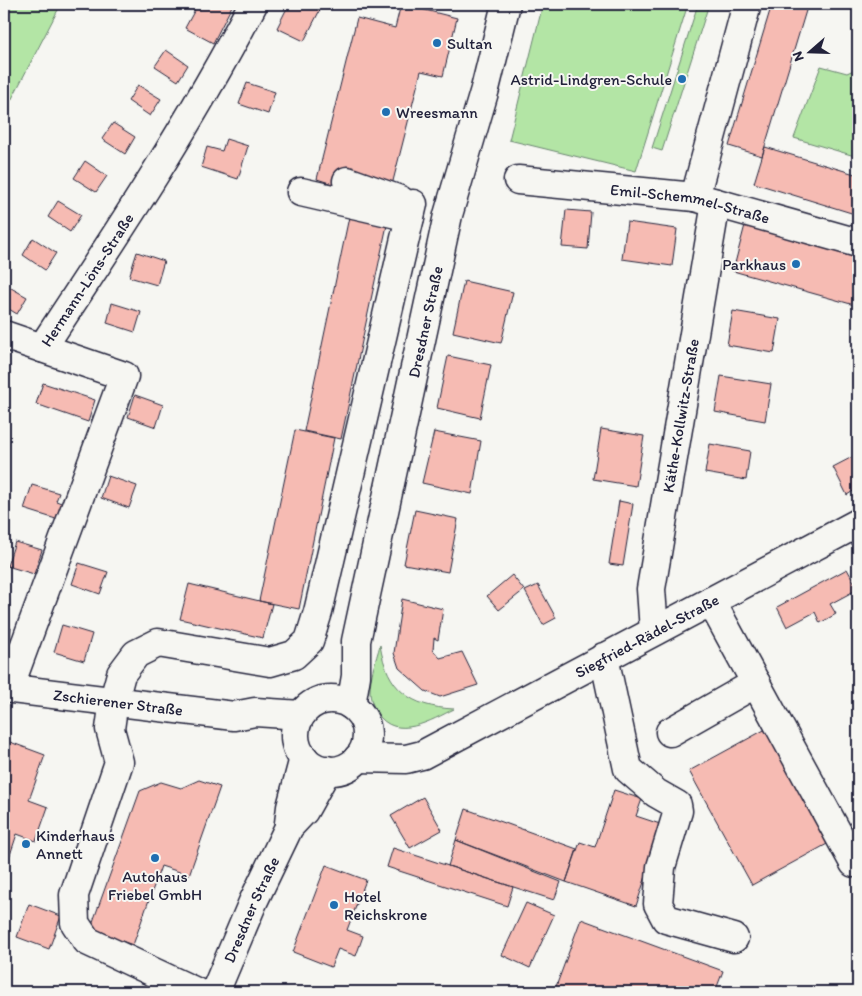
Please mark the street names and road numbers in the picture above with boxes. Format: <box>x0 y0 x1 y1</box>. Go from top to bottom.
street label: Emil-Schemmel-Straße <box>610 179 772 227</box>
street label: Hermann-Löns-Straße <box>36 209 137 350</box>
street label: Dresdner Straße <box>404 264 446 379</box>
street label: Käthe-Kollwitz-Straße <box>658 337 703 494</box>
street label: Siegfried-Rädel-Straße <box>571 589 722 681</box>
street label: Zschierener Straße <box>52 685 184 719</box>
street label: Dresdner Straße <box>219 853 283 965</box>

